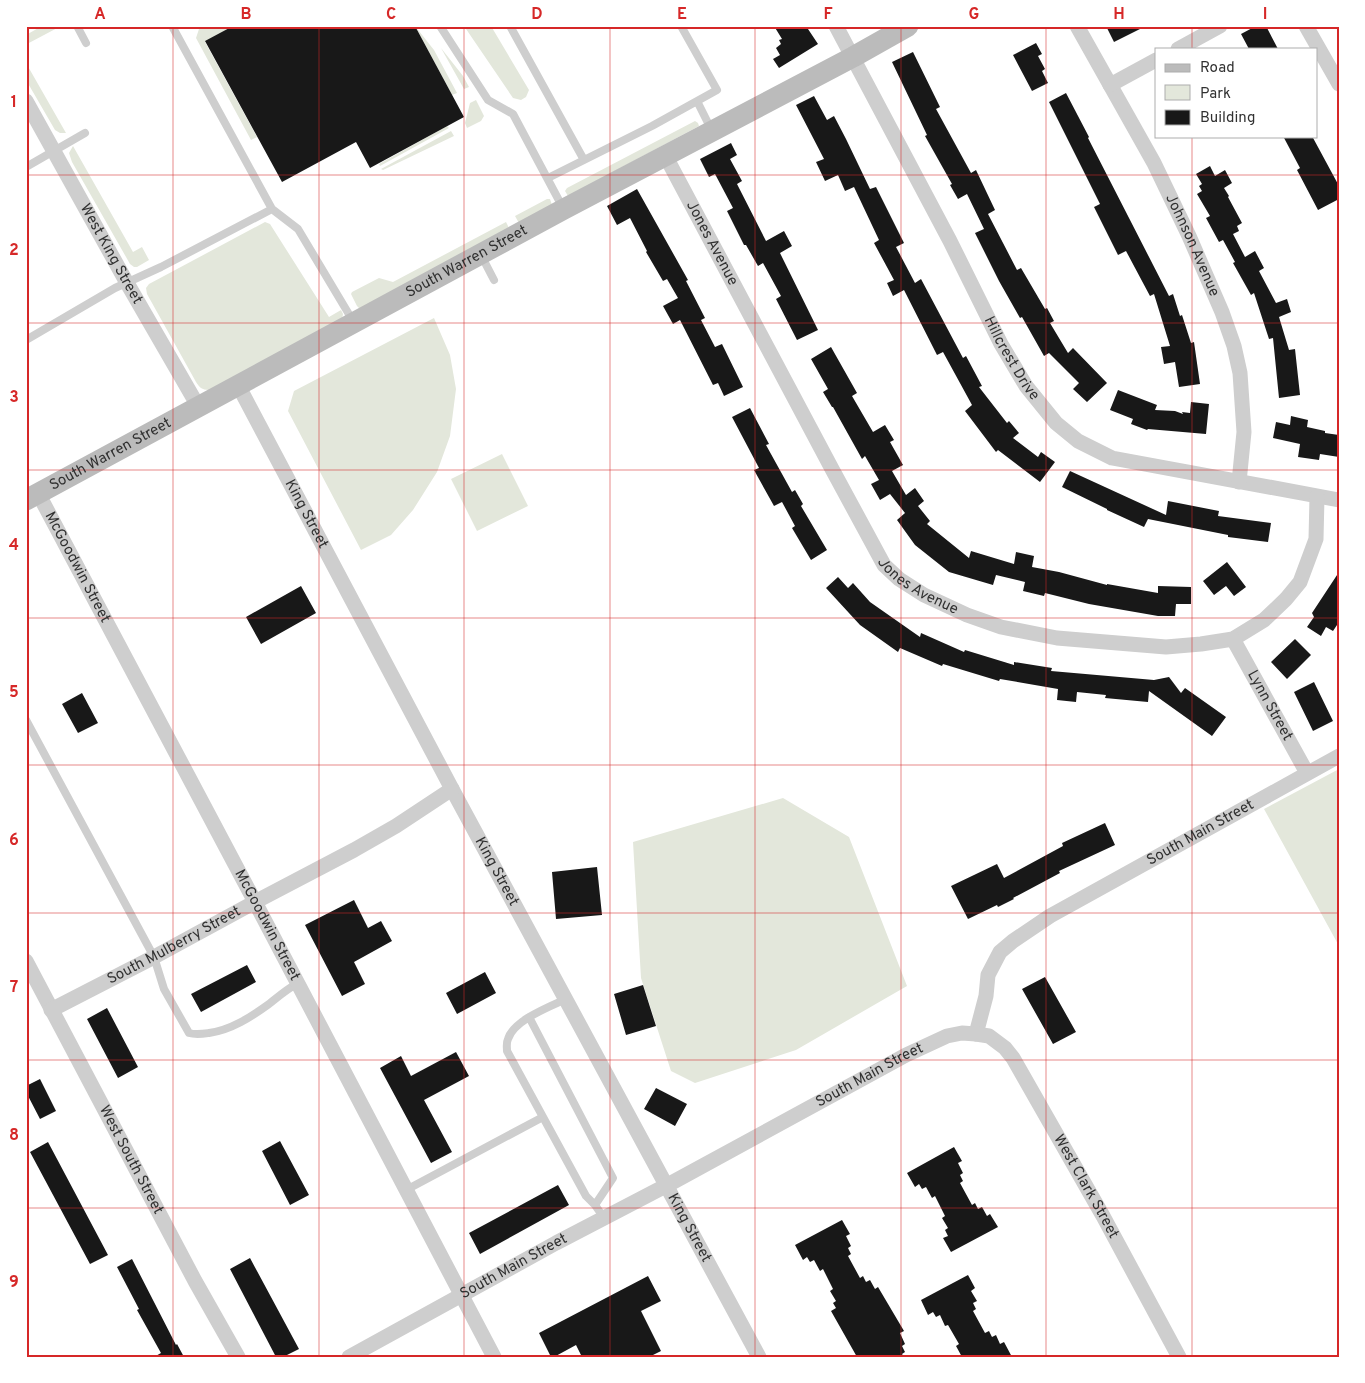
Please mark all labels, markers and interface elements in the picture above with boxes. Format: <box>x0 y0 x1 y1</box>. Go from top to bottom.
text: A <box>94 5 106 25</box>
text: B <box>240 5 252 25</box>
text: C <box>386 5 396 25</box>
text: D <box>531 5 543 25</box>
text: E <box>677 5 687 25</box>
text: F <box>823 5 833 25</box>
text: G <box>969 5 979 25</box>
text: H <box>1113 5 1125 25</box>
text: I <box>1263 5 1267 25</box>
legend <box>1155 48 1318 138</box>
text: Road <box>1200 59 1235 78</box>
text: Park <box>1200 85 1231 104</box>
text: 1 <box>11 93 17 113</box>
text: Building <box>1200 109 1255 128</box>
street label: Johnson Avenue <box>1161 191 1224 300</box>
street label: Jones Avenue <box>682 198 742 289</box>
street label: West King Street <box>75 200 147 308</box>
street label: South Warren Street <box>402 221 531 302</box>
text: 2 <box>9 241 19 261</box>
street label: Hillcrest Drive <box>979 313 1044 405</box>
text: 3 <box>9 388 19 408</box>
street label: South Warren Street <box>46 414 175 495</box>
street label: King Street <box>280 476 332 552</box>
street label: McGoodwin Street <box>40 508 115 626</box>
text: 4 <box>9 536 19 556</box>
street label: Jones Avenue <box>873 555 961 619</box>
street label: Lynn Street <box>1243 667 1297 744</box>
text: 5 <box>9 683 19 703</box>
street label: South Main Street <box>1144 795 1257 870</box>
text: 6 <box>9 831 19 851</box>
street label: King Street <box>470 834 523 909</box>
street label: McGoodwin Street <box>230 866 304 984</box>
street label: South Mulberry Street <box>104 902 244 989</box>
text: 7 <box>10 978 18 998</box>
street label: South Main Street <box>812 1039 926 1112</box>
street label: West South Street <box>95 1102 168 1218</box>
text: 8 <box>9 1126 19 1146</box>
street label: West Clark Street <box>1049 1131 1123 1242</box>
street label: King Street <box>663 1190 716 1266</box>
street label: South Main Street <box>457 1229 571 1303</box>
text: 9 <box>9 1273 19 1293</box>

